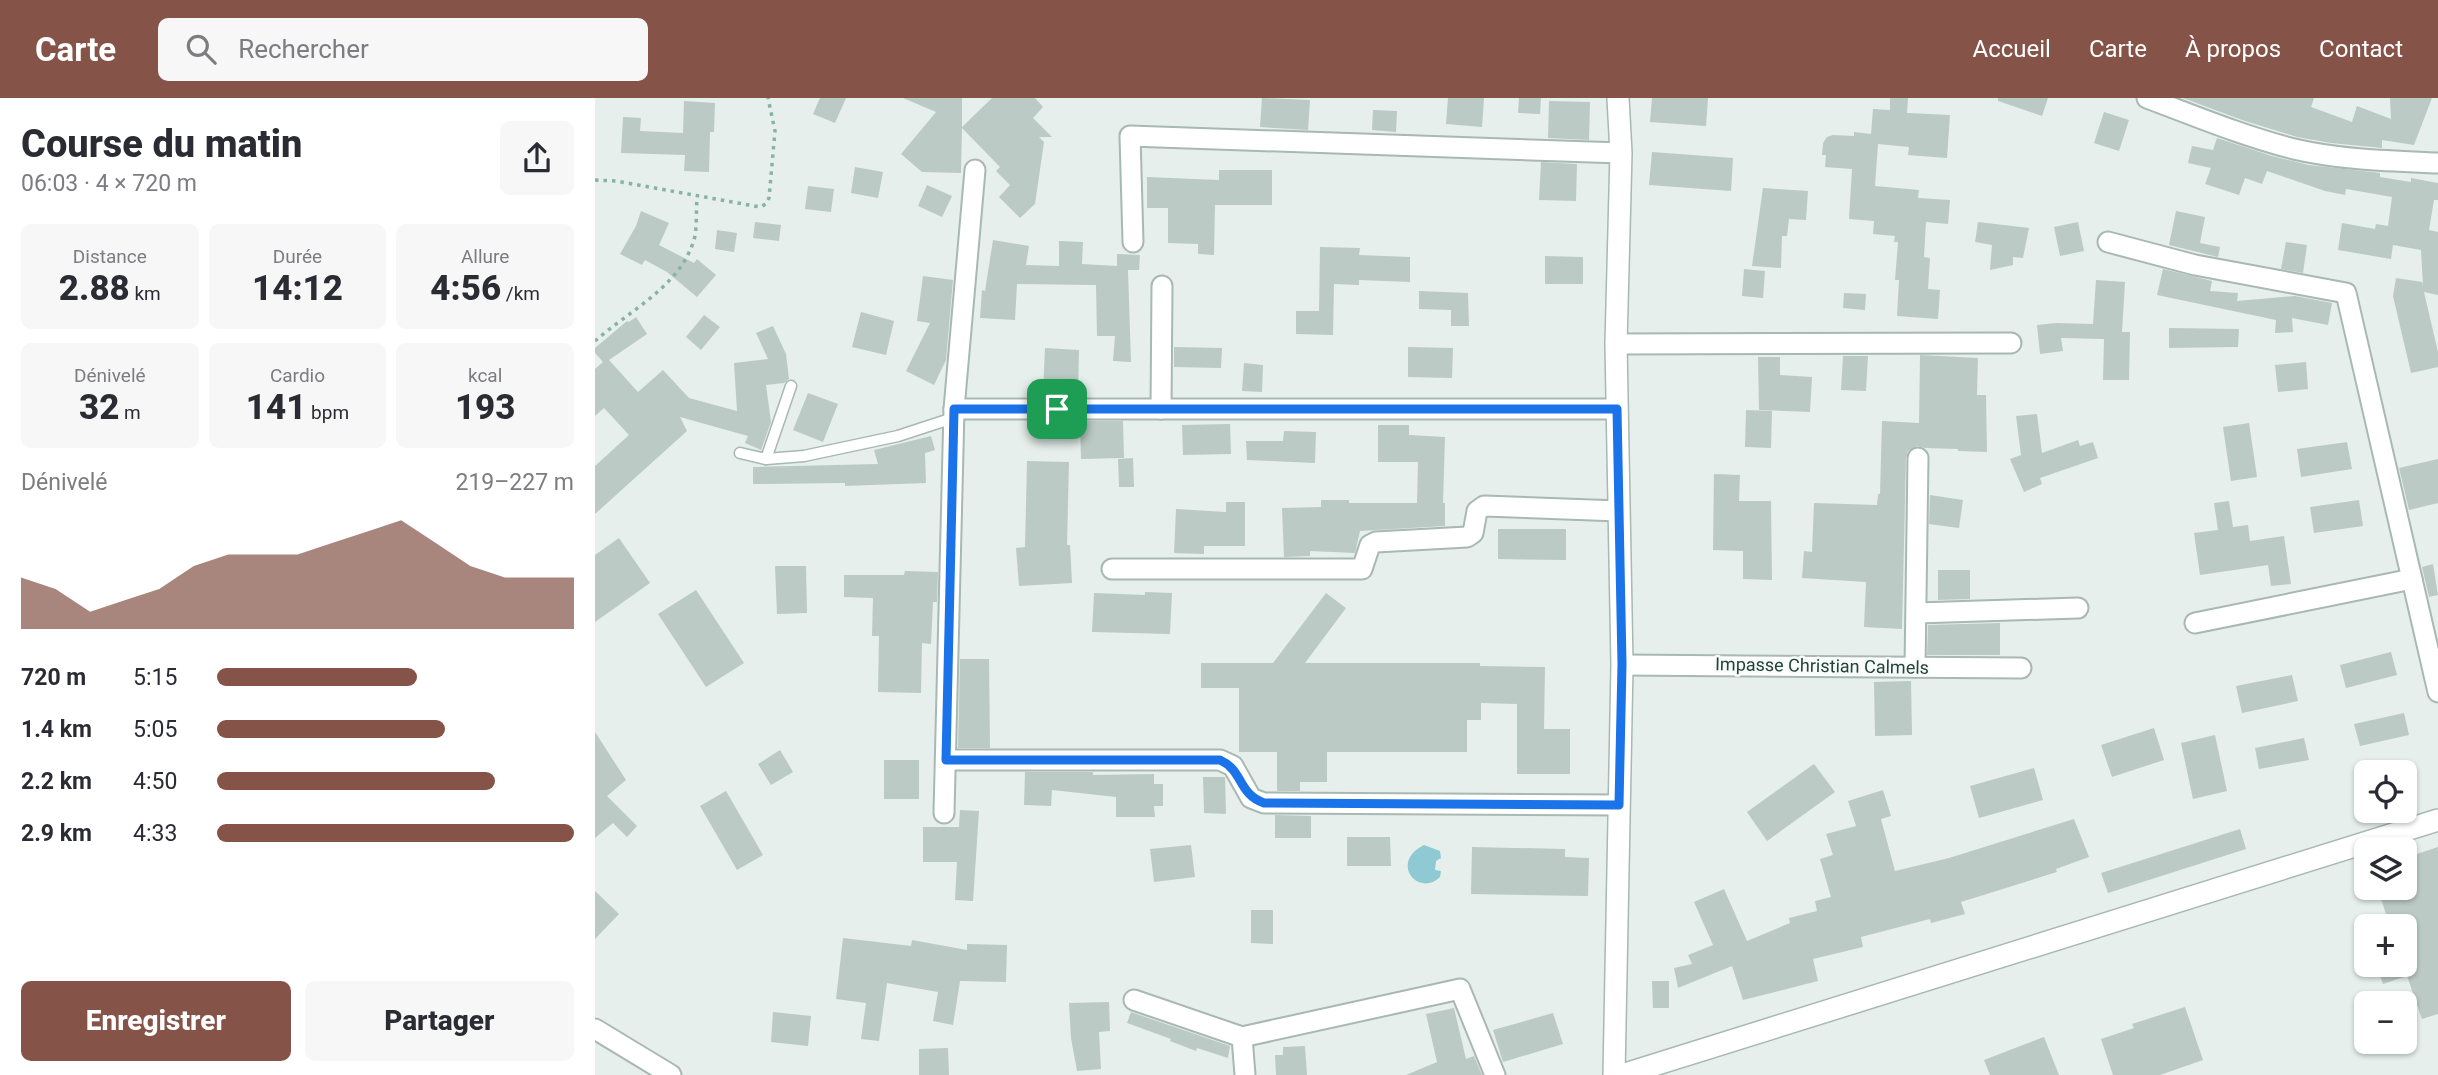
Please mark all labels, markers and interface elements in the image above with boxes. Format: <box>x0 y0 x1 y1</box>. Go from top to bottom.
search box <box>158 18 648 81</box>
text: Carte <box>35 30 116 69</box>
icon: search <box>182 30 220 68</box>
text: Rechercher <box>238 34 369 64</box>
text: Accueil <box>1972 35 2051 63</box>
text: Carte <box>2089 35 2147 63</box>
text: À propos <box>2185 35 2281 63</box>
text: Contact <box>2319 35 2403 63</box>
button: share <box>500 121 574 195</box>
text: Course du matin <box>21 122 302 166</box>
text: 06:03 · 4 × 720 m <box>21 170 197 197</box>
text: Distance <box>73 245 147 268</box>
text: Durée <box>273 245 322 268</box>
text: Allure <box>461 245 509 268</box>
text: 2.88 <box>59 268 130 309</box>
text: 14:12 <box>252 268 343 309</box>
text: 4:56 <box>430 268 501 309</box>
text: km <box>130 282 161 305</box>
text: /km <box>501 282 540 305</box>
text: Dénivelé <box>74 364 146 387</box>
text: Cardio <box>270 364 325 387</box>
text: kcal <box>468 364 502 387</box>
pin <box>1027 379 1087 439</box>
text: 32 <box>79 387 119 428</box>
text: 141 <box>246 387 306 428</box>
text: 193 <box>455 387 515 428</box>
icon: arrive <box>1038 390 1076 428</box>
text: m <box>119 401 141 424</box>
text: bpm <box>306 401 349 424</box>
text: Dénivelé <box>21 469 108 496</box>
text: 219–227 m <box>455 469 574 496</box>
street label: Impasse Christian Calmels <box>1715 653 1929 678</box>
text: 720 m <box>21 664 86 691</box>
text: 5:15 <box>133 664 177 691</box>
text: 1.4 km <box>21 716 92 743</box>
text: 5:05 <box>133 716 177 743</box>
map controls <box>2354 760 2417 1054</box>
button: locate <box>2354 760 2417 823</box>
text: 2.2 km <box>21 768 92 795</box>
text: 4:50 <box>133 768 177 795</box>
text: 2.9 km <box>21 820 92 847</box>
text: 4:33 <box>133 820 177 847</box>
button: layers <box>2354 837 2417 900</box>
button: + <box>2354 914 2417 977</box>
button: Enregistrer <box>21 981 291 1061</box>
button: Partager <box>305 981 574 1061</box>
button: − <box>2354 991 2417 1054</box>

